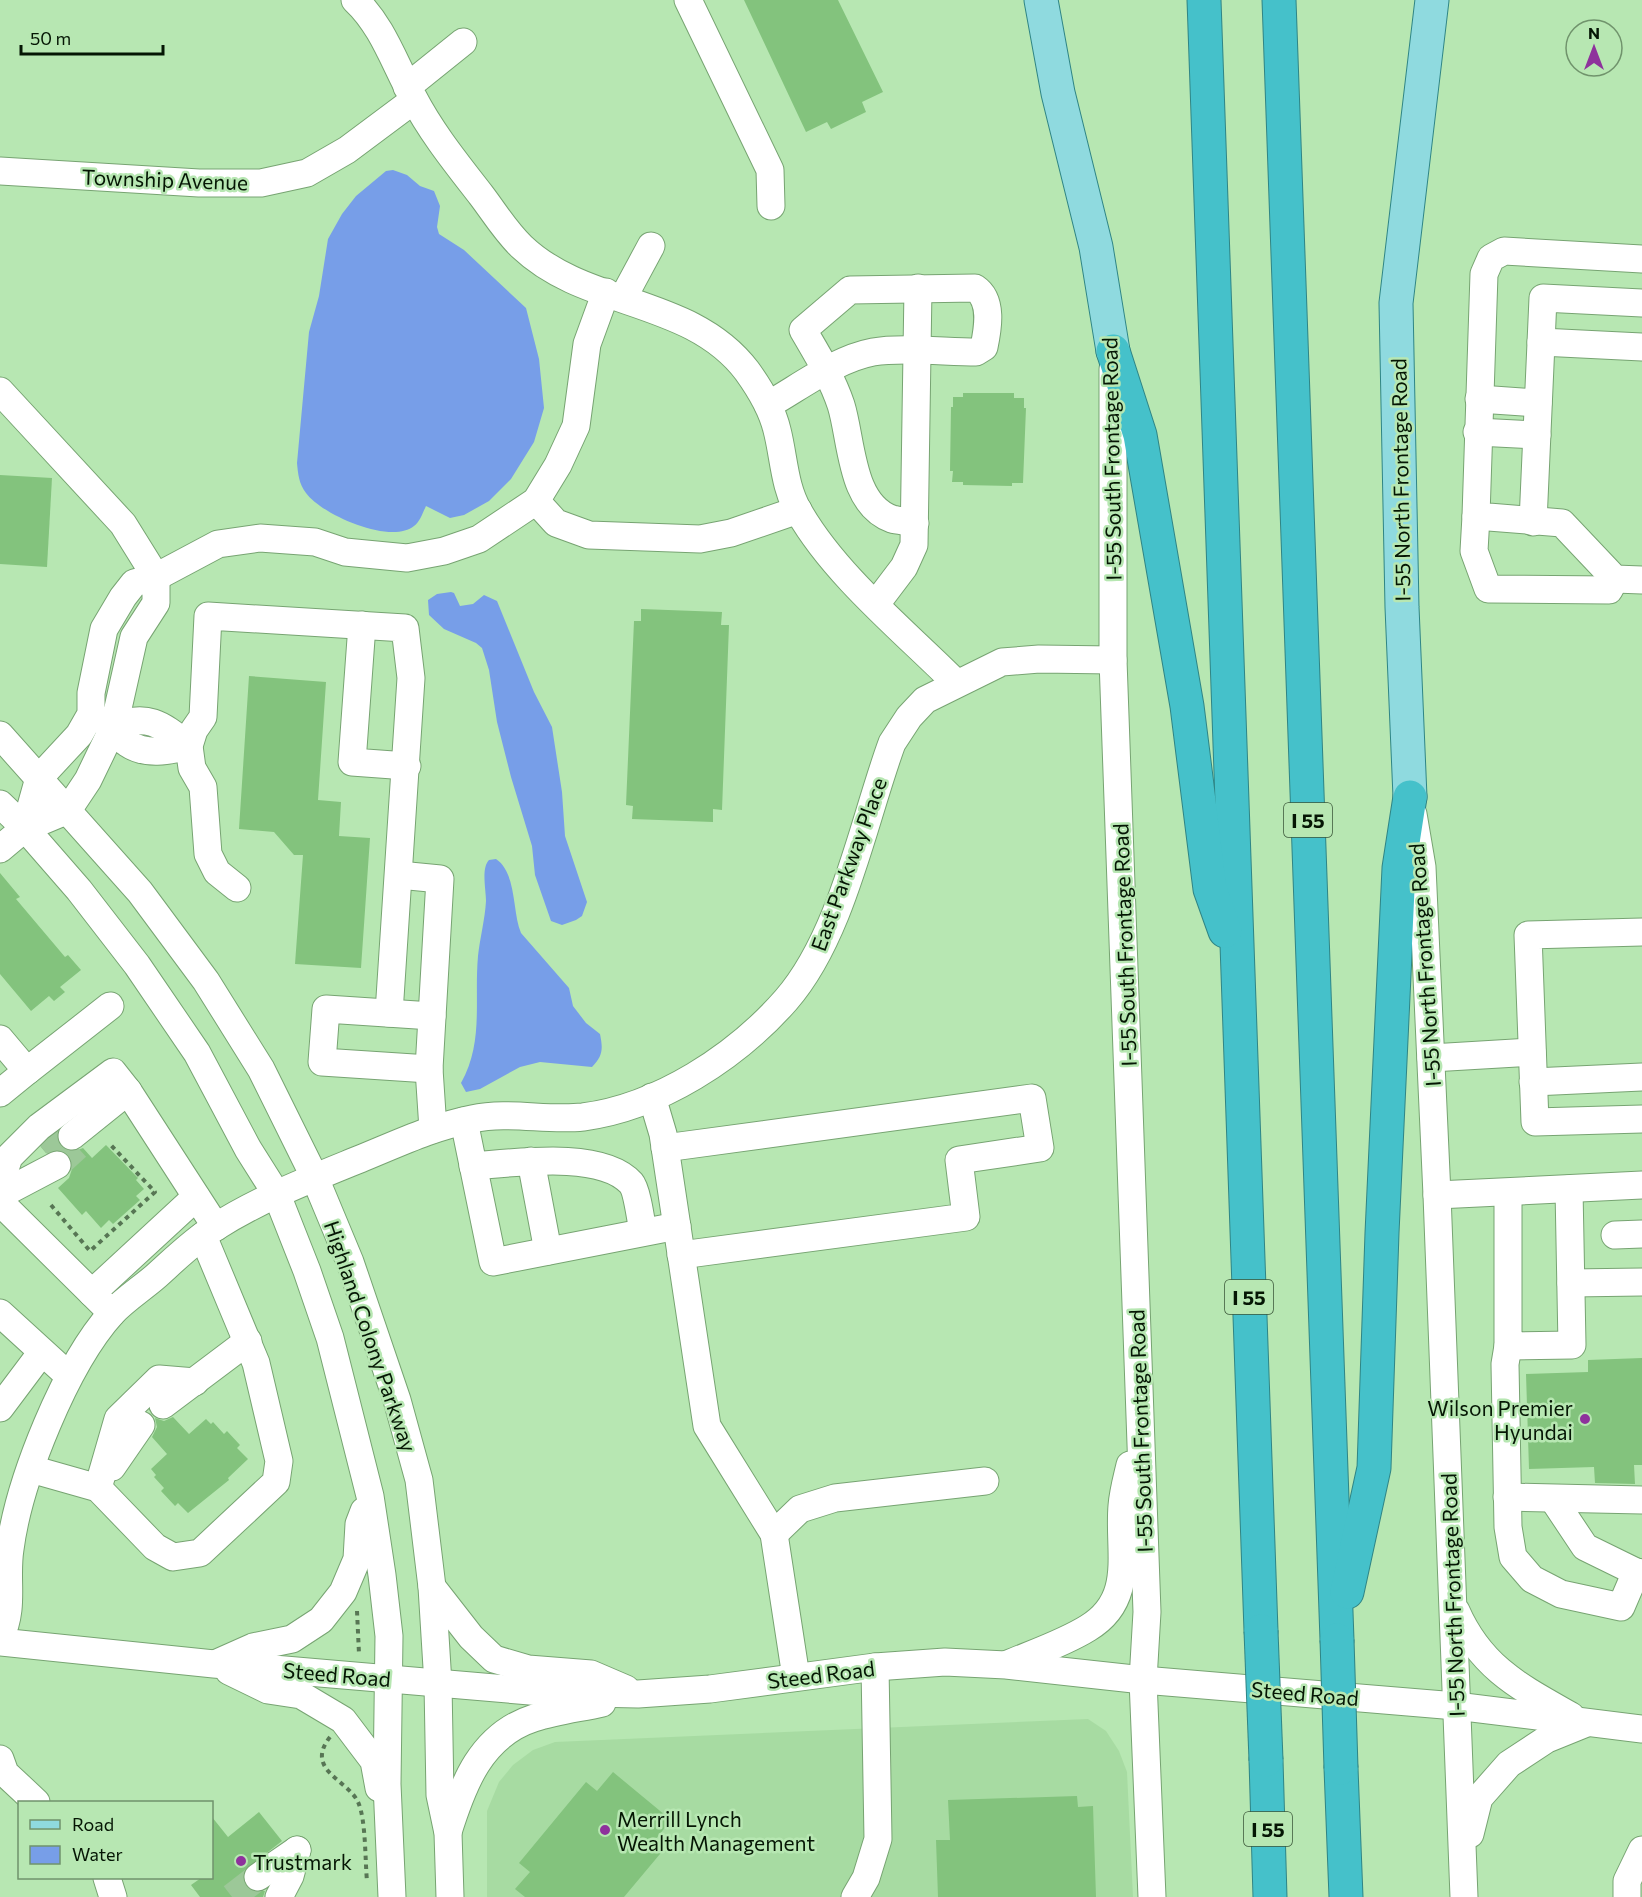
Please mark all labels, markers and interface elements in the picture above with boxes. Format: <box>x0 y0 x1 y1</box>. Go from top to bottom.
scale bar <box>21 18 164 56</box>
north arrow <box>1564 18 1624 78</box>
text: N <box>1588 23 1600 42</box>
text: 50 m <box>30 27 71 49</box>
street label: Township Avenue <box>81 164 249 194</box>
street label: I-55 South Frontage Road <box>1096 337 1126 581</box>
street label: I-55 North Frontage Road <box>1385 358 1415 602</box>
street label: East Parkway Place <box>805 774 891 954</box>
road number: I 55 <box>1284 803 1332 837</box>
street label: I-55 South Frontage Road <box>1107 823 1141 1067</box>
street label: I-55 North Frontage Road <box>1403 843 1445 1087</box>
street label: Highland Colony Parkway <box>320 1217 422 1455</box>
road number: I 55 <box>1225 1280 1273 1314</box>
street label: I-55 South Frontage Road <box>1123 1309 1157 1553</box>
place label: Wilson Premier Hyundai <box>1427 1395 1573 1444</box>
marker: Wilson Premier Hyundai <box>1578 1412 1592 1426</box>
street label: I-55 North Frontage Road <box>1435 1473 1469 1717</box>
street label: Steed Road <box>766 1655 876 1693</box>
street label: Steed Road <box>282 1657 392 1691</box>
street label: Steed Road <box>1250 1676 1360 1710</box>
legend <box>18 1801 213 1879</box>
place label: Merrill Lynch Wealth Management <box>617 1806 815 1855</box>
road number: I 55 <box>1244 1812 1292 1846</box>
text: Road <box>72 1813 114 1835</box>
marker: Merrill Lynch Wealth Management <box>598 1823 612 1837</box>
text: Water <box>72 1843 123 1865</box>
place label: Trustmark <box>253 1849 352 1874</box>
marker: Trustmark <box>234 1854 248 1868</box>

